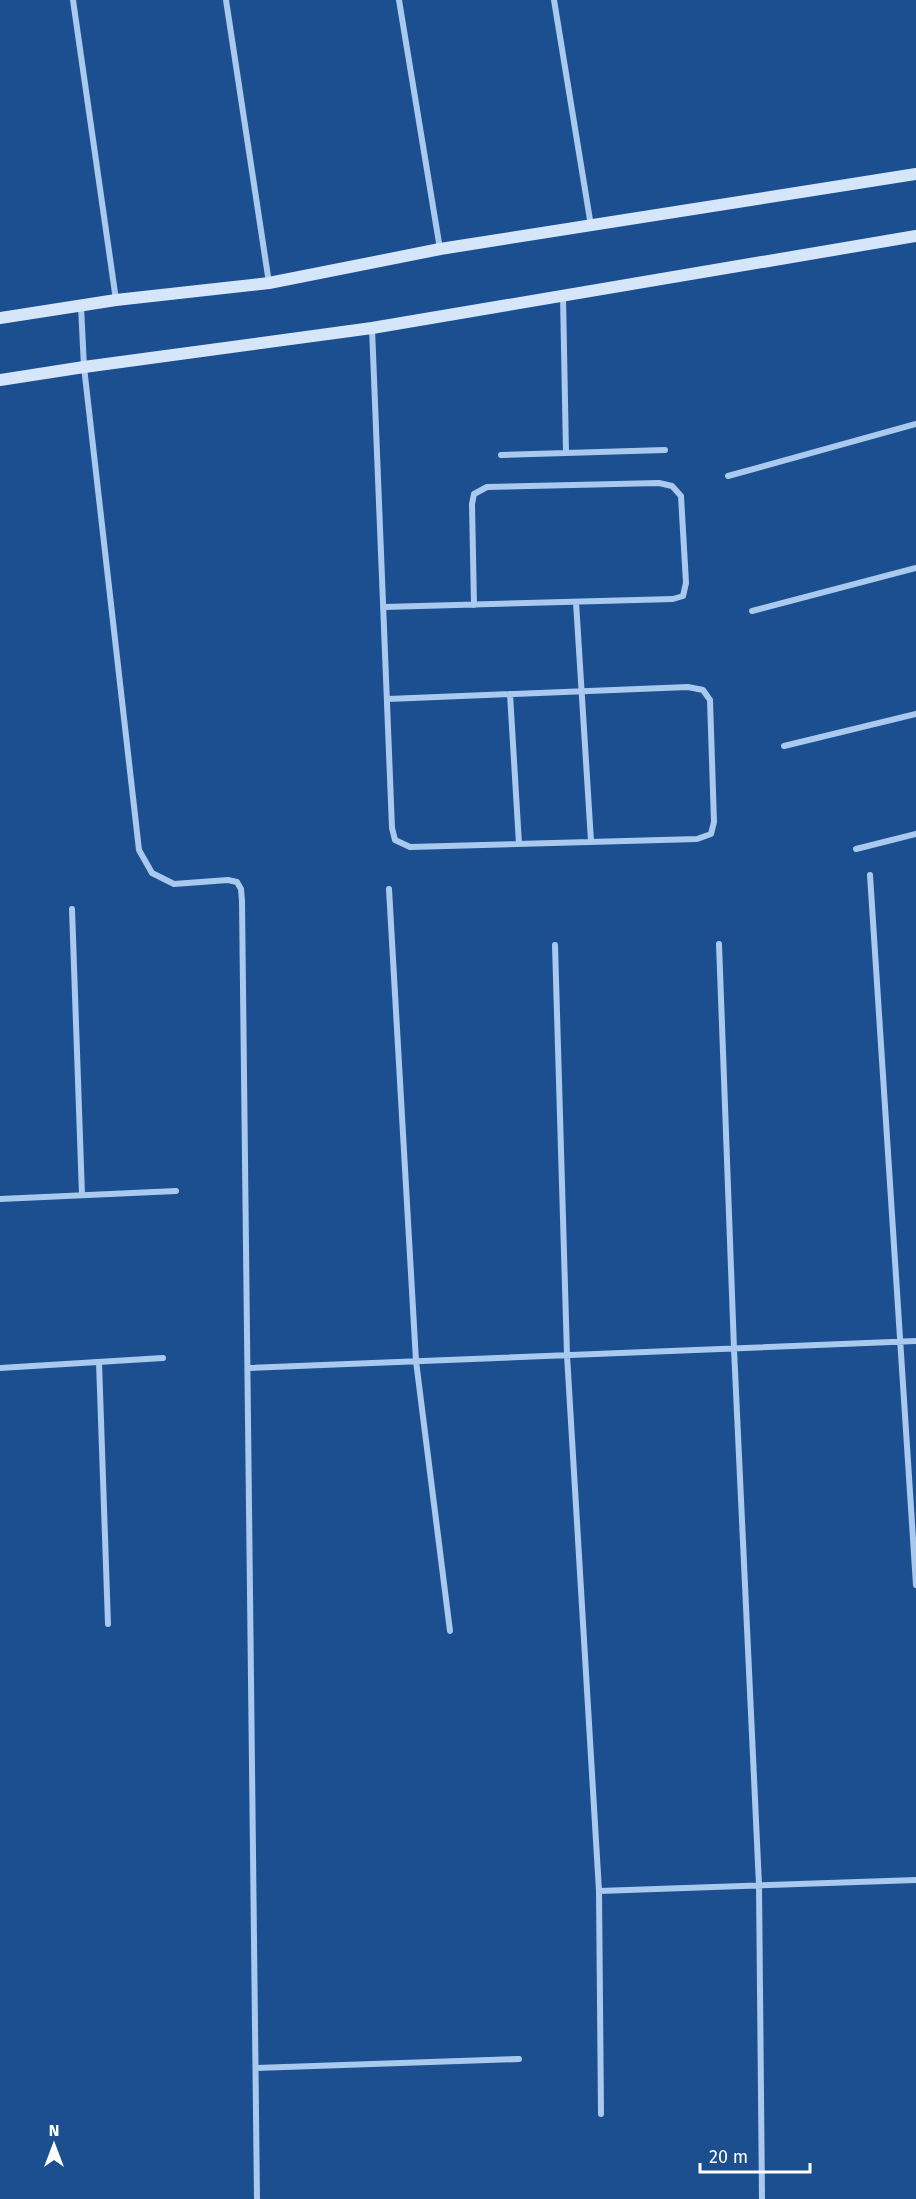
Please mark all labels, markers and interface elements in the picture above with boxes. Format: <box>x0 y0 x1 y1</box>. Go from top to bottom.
north arrow <box>24 2115 84 2175</box>
text: N <box>49 2121 59 2140</box>
scale bar <box>700 2136 810 2174</box>
text: 20 m <box>709 2146 748 2168</box>

